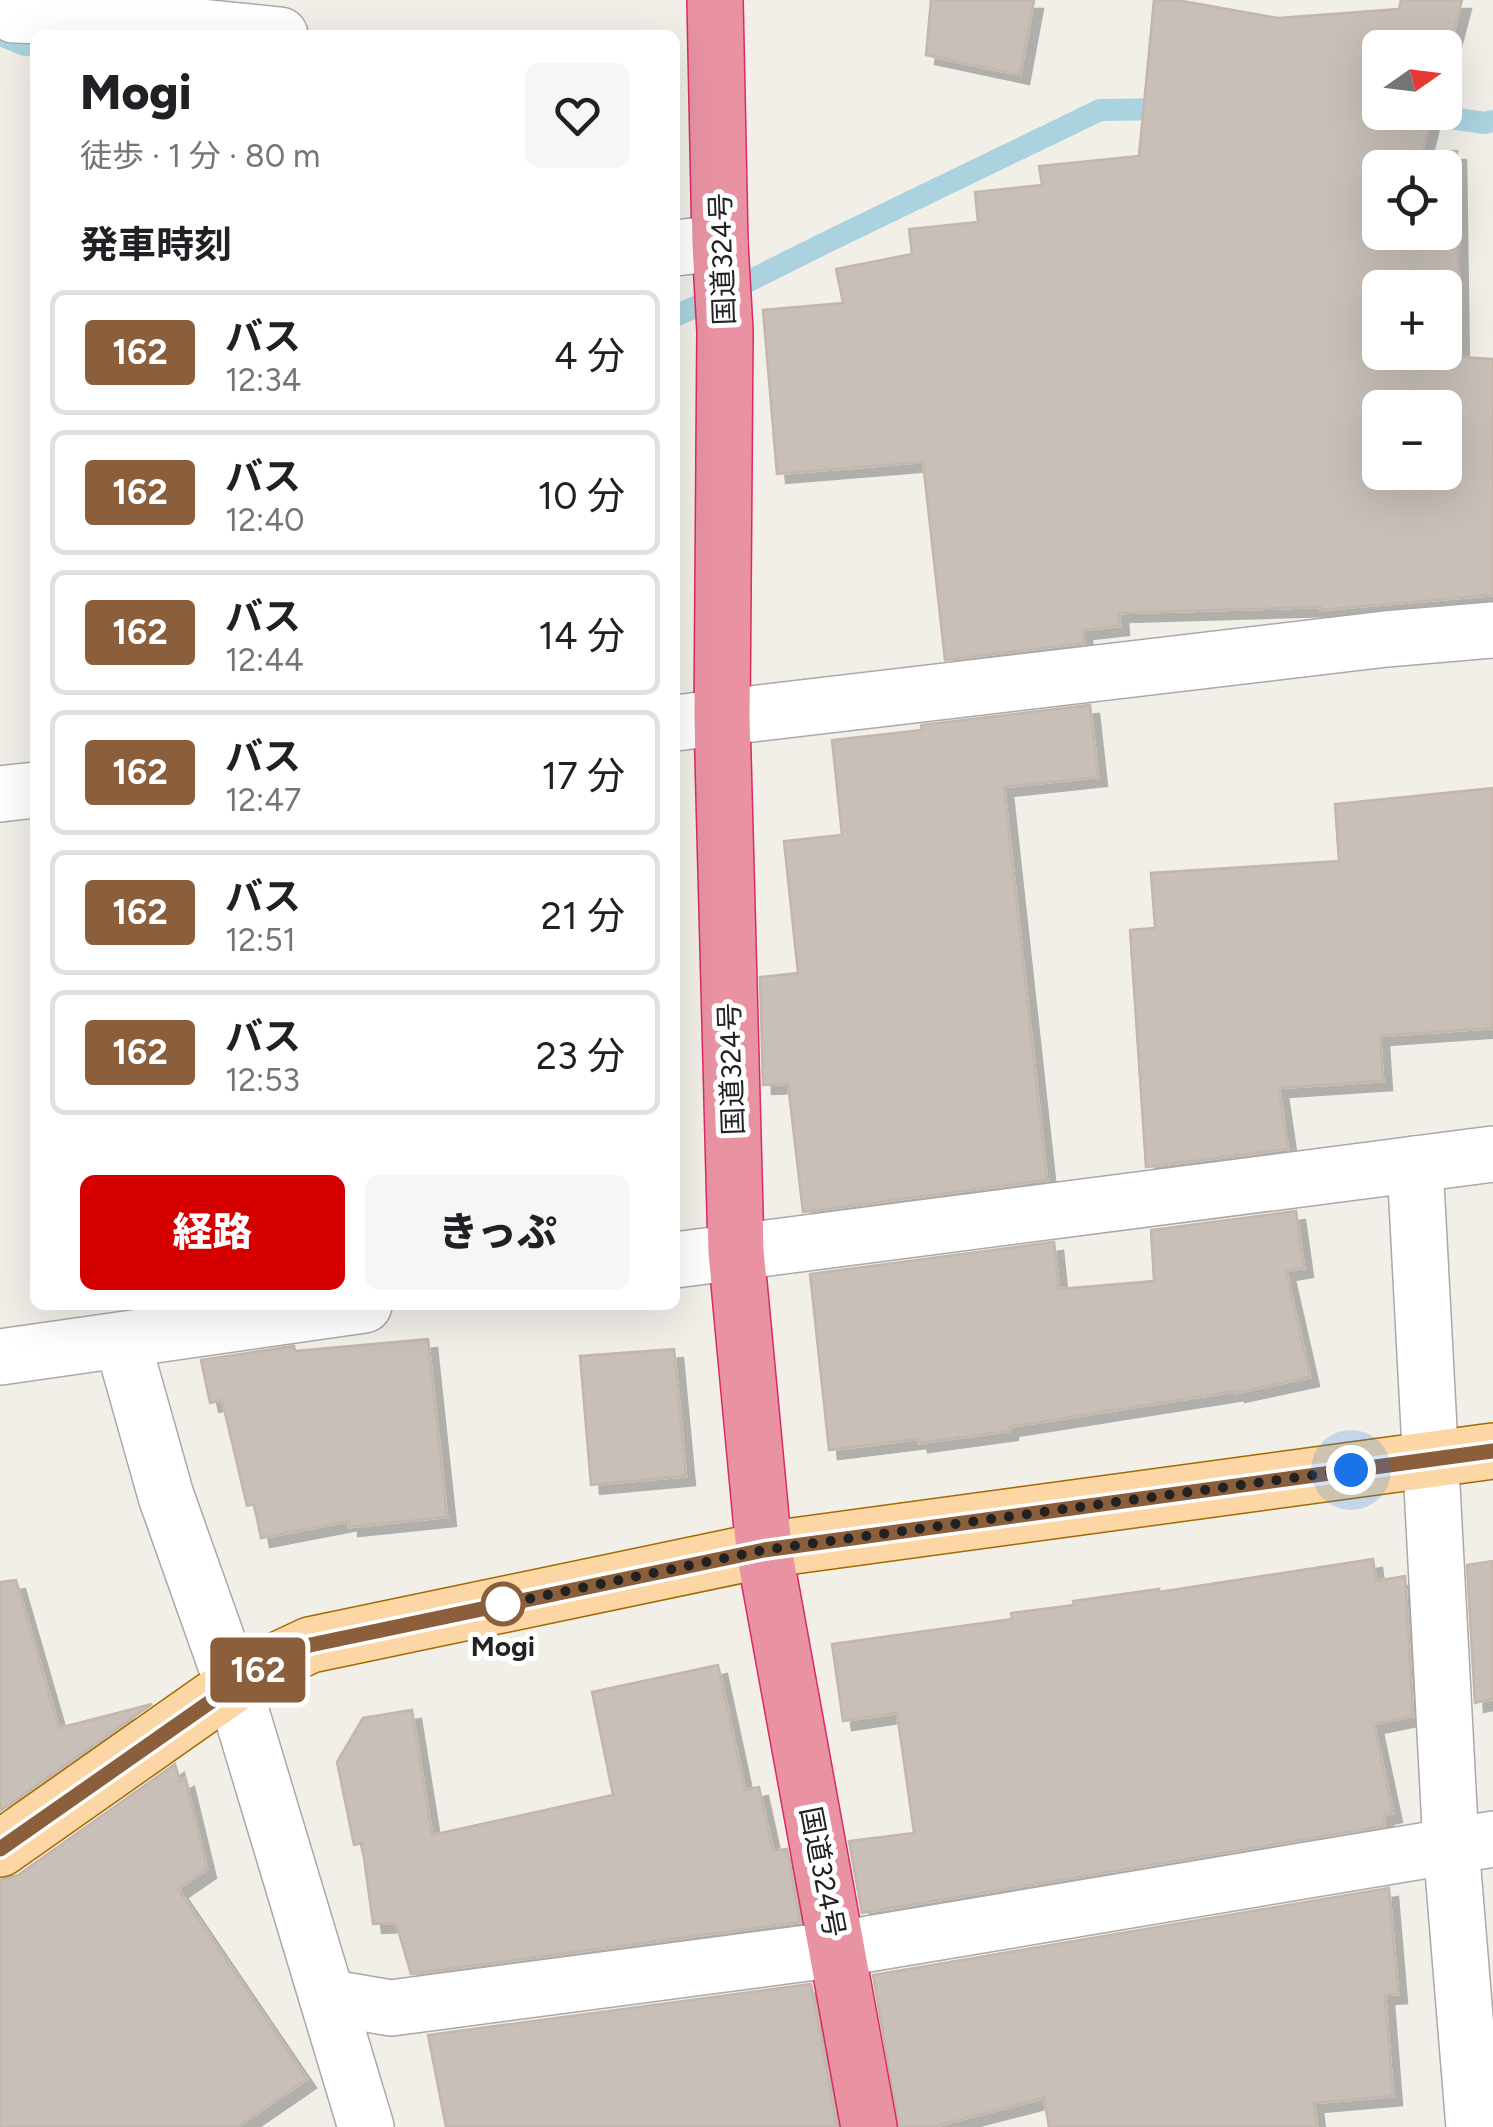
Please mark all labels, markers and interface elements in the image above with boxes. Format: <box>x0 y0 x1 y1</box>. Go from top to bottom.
north arrow <box>1362 30 1462 130</box>
map controls <box>1362 30 1462 490</box>
text: Mogi <box>80 63 192 121</box>
button: heart <box>525 63 630 168</box>
text: 徒歩 · 1 分 · 80 m <box>80 137 320 175</box>
button: locate <box>1362 150 1462 250</box>
street label: 国道324号 <box>703 192 741 326</box>
text: 発車時刻 <box>80 222 232 268</box>
button: + <box>1362 270 1462 370</box>
text: バス <box>225 314 301 360</box>
text: 162 <box>112 331 168 373</box>
text: 4 分 <box>554 333 625 379</box>
text: 12:34 <box>225 361 301 399</box>
button: − <box>1362 390 1462 490</box>
text: バス <box>225 454 301 500</box>
text: 162 <box>112 471 168 513</box>
text: 10 分 <box>538 473 625 519</box>
text: 12:40 <box>225 501 305 539</box>
text: バス <box>225 594 301 640</box>
text: 162 <box>112 611 168 653</box>
text: 14 分 <box>538 613 625 659</box>
text: 12:44 <box>225 641 304 679</box>
text: バス <box>225 734 301 780</box>
text: 162 <box>112 751 168 793</box>
text: 17 分 <box>542 753 625 799</box>
text: 12:47 <box>225 781 301 819</box>
text: バス <box>225 874 301 920</box>
text: 162 <box>112 891 168 933</box>
text: 21 分 <box>541 893 625 939</box>
text: 12:51 <box>225 921 296 959</box>
street label: 国道324号 <box>712 1002 750 1136</box>
text: バス <box>225 1014 301 1060</box>
text: 162 <box>112 1031 168 1073</box>
text: 23 分 <box>536 1033 625 1079</box>
text: 12:53 <box>225 1061 300 1099</box>
button: 経路 <box>80 1175 345 1290</box>
button: きっぷ <box>365 1175 630 1290</box>
your location <box>1326 1445 1376 1495</box>
marker: Mogi <box>482 1583 524 1625</box>
place label: Mogi <box>471 1629 535 1663</box>
line badge: 162 <box>200 1638 316 1702</box>
text: 162 <box>230 1649 286 1691</box>
street label: 国道324号 <box>794 1804 852 1940</box>

